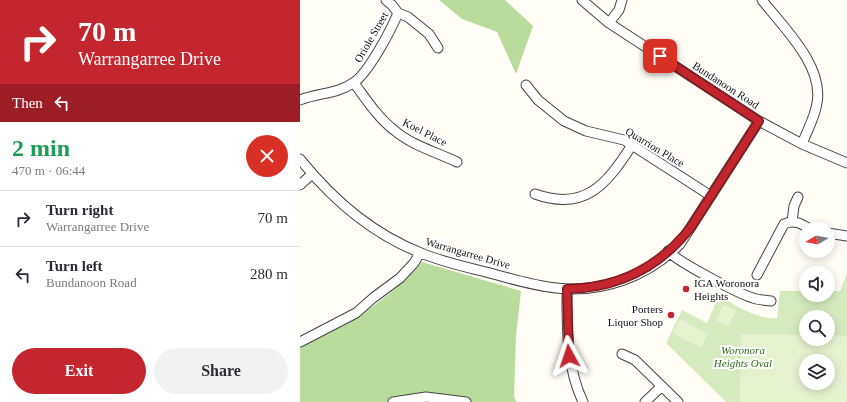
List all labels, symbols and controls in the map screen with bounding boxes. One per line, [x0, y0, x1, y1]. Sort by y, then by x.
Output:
street label: Oriole Street [352, 10, 390, 64]
icon: right [12, 16, 64, 68]
text: 70 m [78, 16, 136, 47]
pin [643, 39, 677, 73]
icon: arrive [649, 45, 671, 67]
text: Warrangarree Drive [78, 49, 221, 69]
street label: Bundanoon Road [691, 59, 762, 111]
icon: left [51, 92, 73, 114]
text: Then [12, 95, 43, 111]
street label: Koel Place [401, 116, 449, 148]
street label: Quarrion Place [624, 125, 687, 169]
text: 2 min [12, 135, 70, 161]
button: close [246, 135, 288, 177]
text: 470 m · 06:44 [12, 163, 85, 178]
text: Turn right [46, 202, 113, 218]
icon: right [12, 208, 34, 230]
text: 70 m [258, 210, 288, 226]
text: Warrangarree Drive [46, 219, 149, 234]
north arrow [799, 222, 835, 258]
map controls [799, 222, 835, 390]
street label: Warrangarree Drive [424, 235, 512, 271]
text: Turn left [46, 258, 103, 274]
icon: left [12, 264, 34, 286]
text: 280 m [250, 266, 288, 282]
button: sound [799, 266, 835, 302]
text: Bundanoon Road [46, 275, 137, 290]
place label: IGA Woronora Heights [694, 277, 759, 302]
marker: IGA Woronora Heights [681, 284, 691, 294]
place label: Porters Liquor Shop [608, 303, 663, 328]
marker: Porters Liquor Shop [666, 310, 676, 320]
button: search [799, 310, 835, 346]
position arrow [548, 335, 590, 377]
park label: Woronora Heights Oval [713, 344, 772, 369]
button: Exit [12, 348, 146, 394]
button: Share [154, 348, 288, 394]
button: layers [799, 354, 835, 390]

